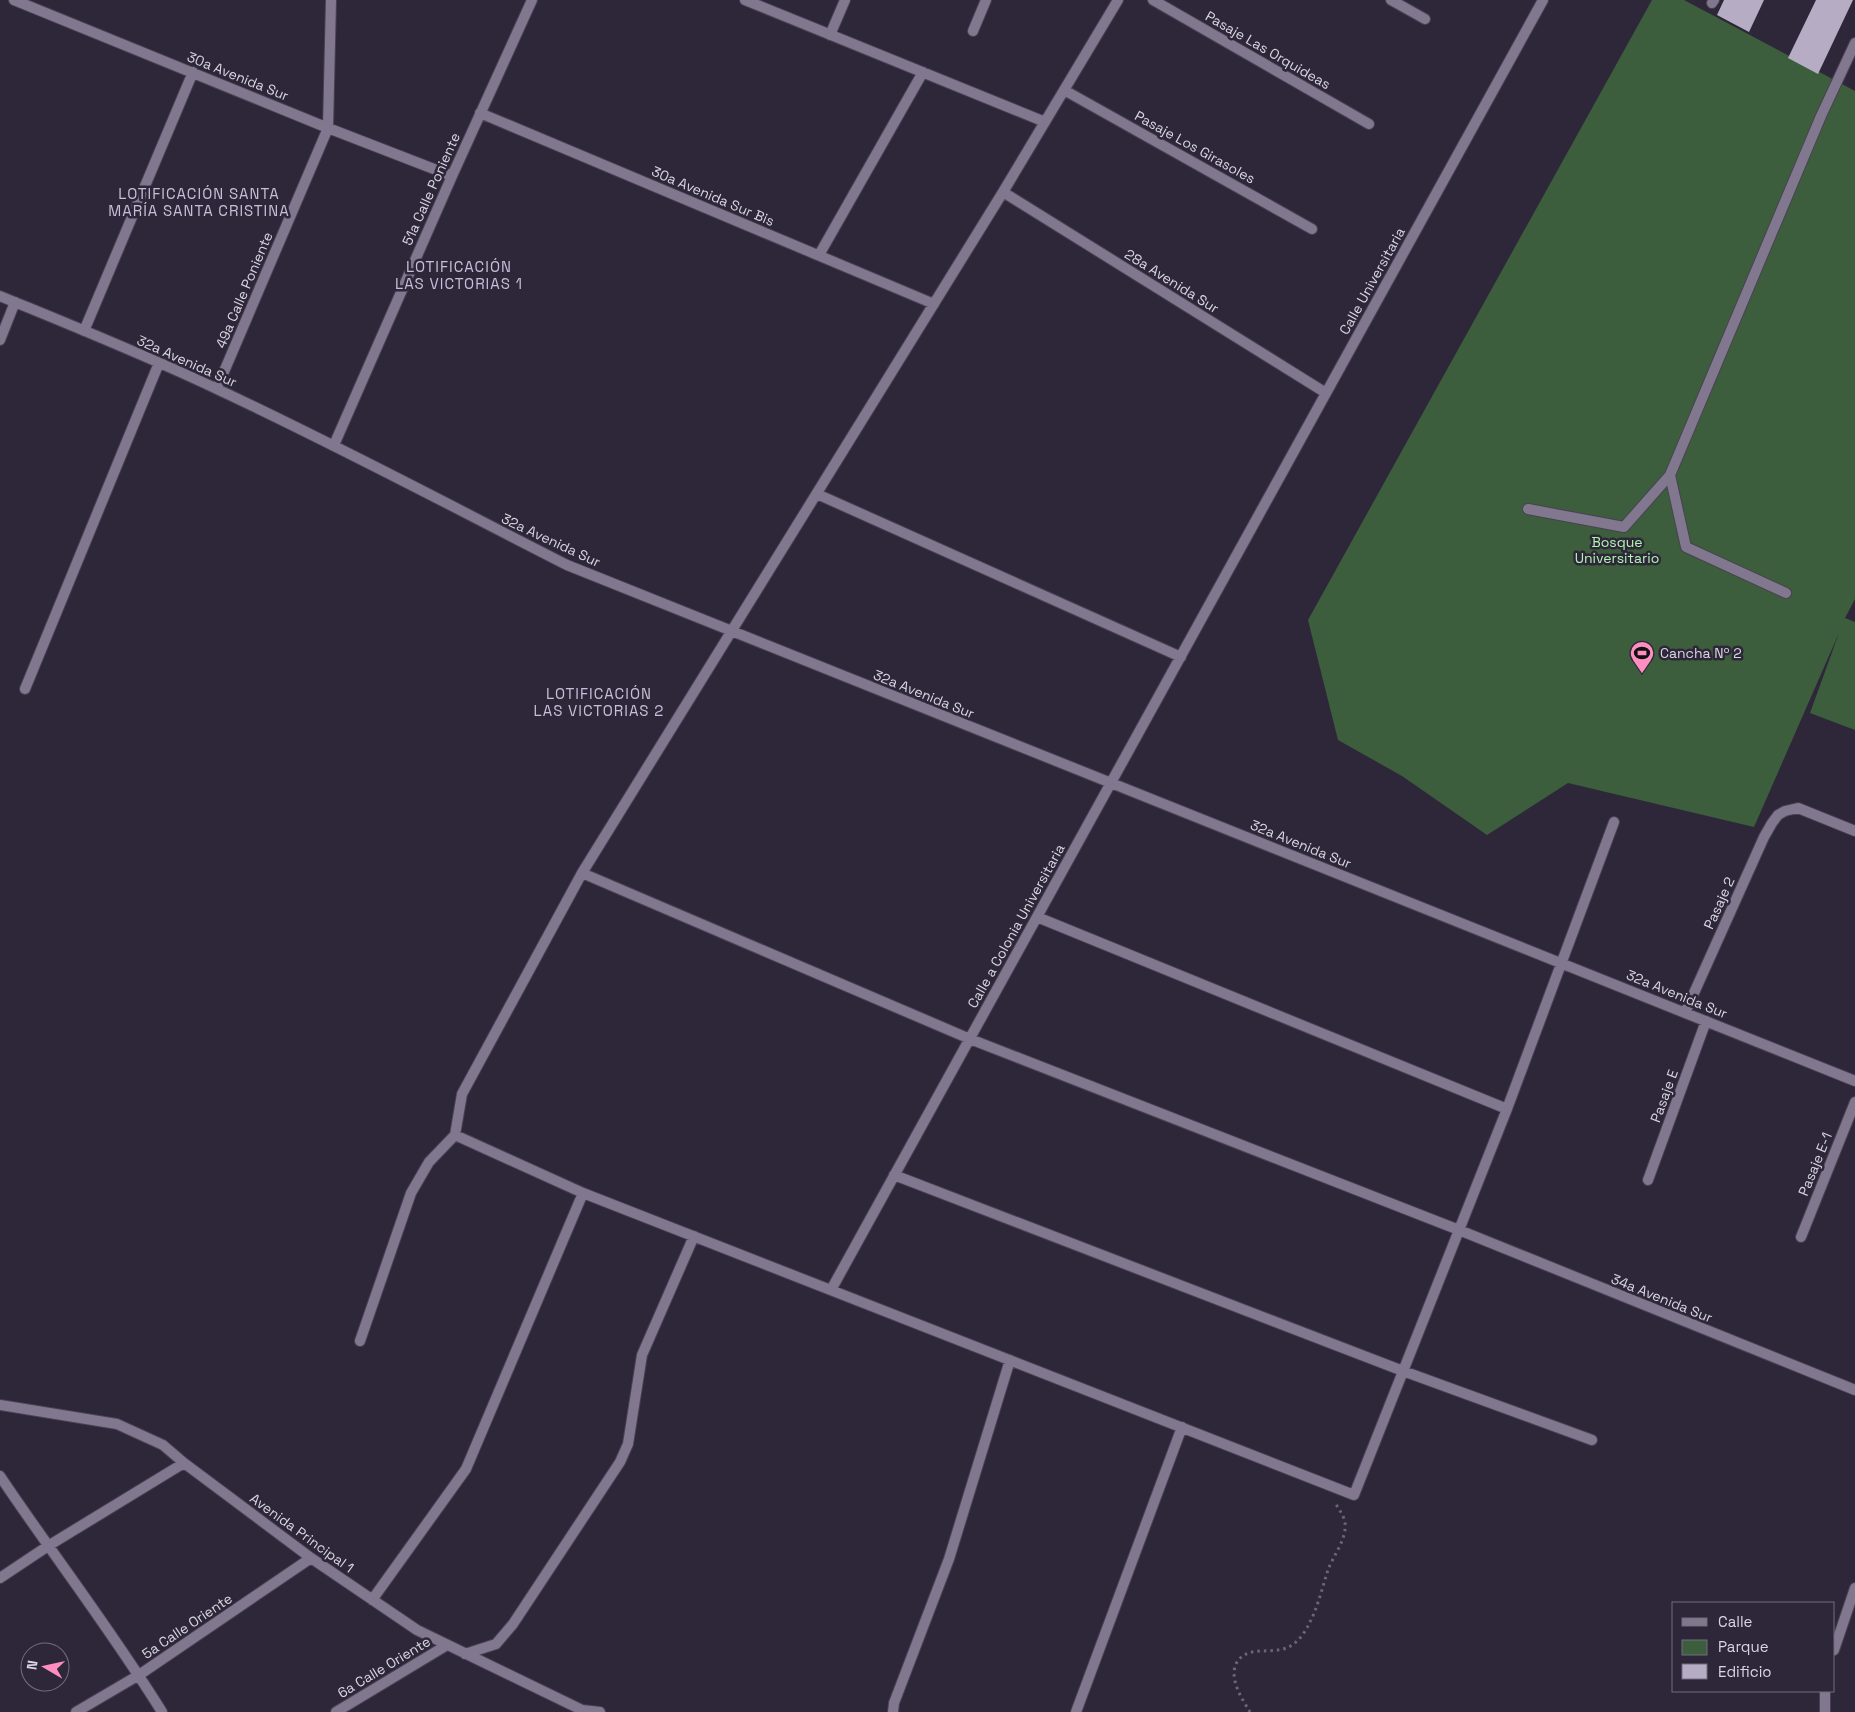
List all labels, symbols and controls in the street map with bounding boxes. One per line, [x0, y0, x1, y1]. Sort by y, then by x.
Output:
street label: Pasaje Las Orquideas [1202, 7, 1334, 93]
street label: 30a Avenida Sur [185, 47, 291, 105]
street label: Pasaje Los Girasoles [1132, 106, 1258, 188]
street label: 51a Calle Poniente [398, 130, 464, 248]
street label: 30a Avenida Sur Bis [649, 162, 777, 230]
district label: LOTIFICACIÓN SANTA MARÍA SANTA CRISTINA [108, 184, 290, 220]
street label: Calle Universitaria [1335, 224, 1409, 338]
street label: 49a Calle Poniente [211, 229, 277, 351]
street label: 28a Avenida Sur [1122, 245, 1222, 317]
district label: LOTIFICACIÓN LAS VICTORIAS 1 [395, 257, 523, 293]
street label: 32a Avenida Sur [134, 331, 240, 391]
street label: 32a Avenida Sur [498, 509, 604, 571]
park label: Bosque Universitario [1575, 533, 1659, 567]
sports icon: Cancha Nº 2 [1629, 640, 1655, 674]
place label: Cancha Nº 2 [1660, 644, 1742, 662]
street label: 32a Avenida Sur [871, 666, 977, 722]
district label: LOTIFICACIÓN LAS VICTORIAS 2 [534, 684, 664, 720]
street label: 32a Avenida Sur [1248, 816, 1354, 872]
street label: Calle a Colonia Universitaria [963, 841, 1069, 1011]
street label: Pasaje 2 [1700, 874, 1738, 932]
street label: 32a Avenida Sur [1624, 966, 1730, 1022]
street label: Pasaje E [1646, 1067, 1682, 1125]
street label: Pasaje E-1 [1794, 1130, 1836, 1198]
street label: 34a Avenida Sur [1609, 1269, 1715, 1327]
street label: Avenida Principal 1 [246, 1489, 358, 1577]
street label: 5a Calle Oriente [138, 1589, 236, 1663]
legend [1672, 1602, 1835, 1692]
text: Calle [1718, 1612, 1753, 1631]
street label: 6a Calle Oriente [334, 1632, 434, 1702]
text: Parque [1718, 1637, 1769, 1656]
north arrow [20, 1642, 70, 1692]
text: N [23, 1659, 42, 1671]
text: Edificio [1718, 1662, 1772, 1681]

